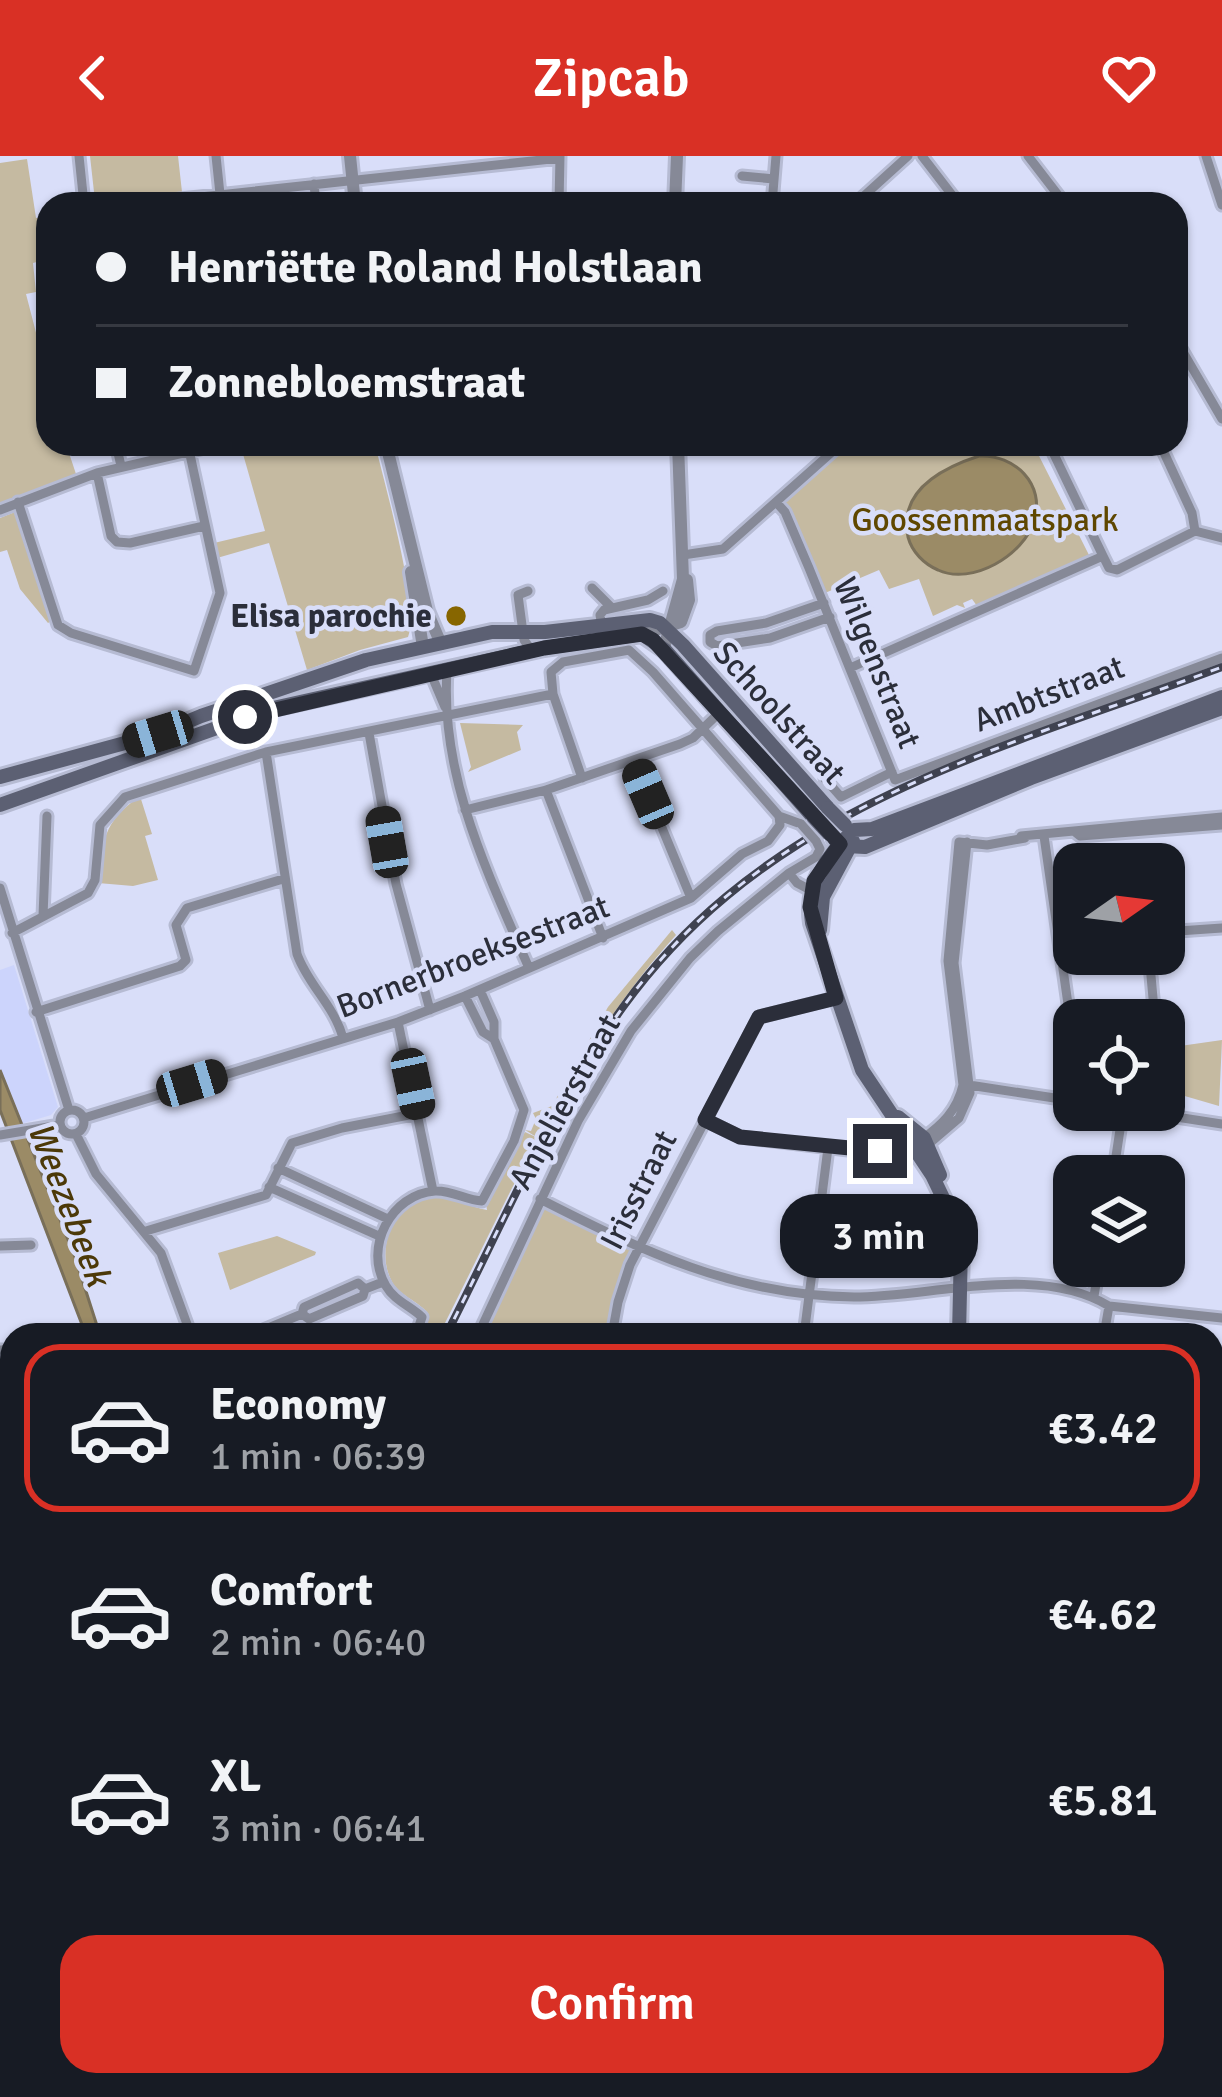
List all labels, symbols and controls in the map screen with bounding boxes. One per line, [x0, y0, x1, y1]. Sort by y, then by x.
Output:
icon: back [60, 45, 126, 111]
text: Zipcab [533, 45, 689, 112]
icon: heart [1096, 45, 1162, 111]
text: Henriëtte Roland Holstlaan [168, 240, 703, 295]
text: Zonnebloemstraat [168, 355, 525, 410]
park label: Goossenmaatspark [851, 500, 1119, 541]
street label: Wilgenstraat [824, 571, 930, 755]
place label: Elisa parochie [230, 596, 432, 637]
marker: Elisa parochie [443, 603, 469, 629]
street label: Schoolstraat [704, 633, 854, 793]
street label: Ambtstraat [968, 647, 1130, 741]
route start [218, 690, 272, 744]
car [118, 706, 198, 762]
car [617, 754, 679, 834]
car [363, 803, 411, 881]
north arrow [1053, 843, 1185, 975]
map controls [1053, 843, 1185, 1287]
street label: Bornerbroeksestraat [331, 886, 615, 1028]
button: locate [1053, 999, 1185, 1131]
street label: Anjelierstraat [500, 1007, 630, 1197]
car [388, 1045, 438, 1123]
car [152, 1055, 232, 1111]
water label: Weezebeek [17, 1116, 122, 1295]
street label: Irisstraat [592, 1124, 686, 1256]
route end [853, 1124, 907, 1178]
button: layers [1053, 1155, 1185, 1287]
callout: 3 min [781, 1193, 979, 1277]
text: 3 min [832, 1212, 926, 1260]
icon: car [66, 1374, 174, 1482]
text: Economy [210, 1377, 386, 1432]
text: €3.42 [1048, 1401, 1158, 1456]
text: 1 min · 06:39 [210, 1432, 426, 1480]
icon: car [66, 1560, 174, 1668]
text: Comfort [210, 1563, 373, 1618]
text: €4.62 [1048, 1587, 1158, 1642]
text: 2 min · 06:40 [210, 1618, 426, 1666]
icon: car [66, 1746, 174, 1854]
text: XL [210, 1749, 261, 1804]
text: €5.81 [1048, 1773, 1158, 1828]
text: 3 min · 06:41 [210, 1804, 426, 1852]
button: Confirm [60, 1935, 1164, 2073]

